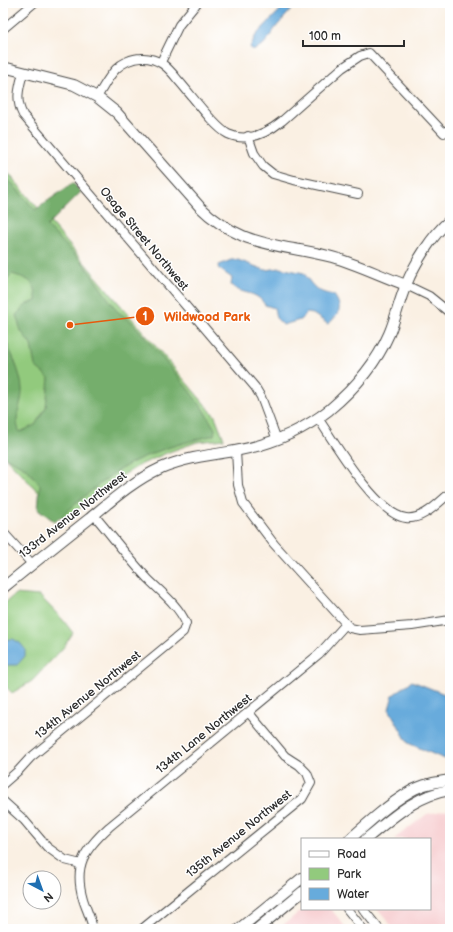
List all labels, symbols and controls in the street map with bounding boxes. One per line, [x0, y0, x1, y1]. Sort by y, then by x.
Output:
scale bar [303, 22, 404, 48]
text: 100 m [309, 29, 341, 44]
street label: Osage Street Northwest [96, 184, 192, 294]
callout: Wildwood Park [135, 304, 258, 329]
text: 1 [142, 309, 148, 324]
text: Wildwood Park [164, 309, 250, 325]
street label: 133rd Avenue Northwest [16, 468, 130, 562]
street label: 134th Avenue Northwest [32, 648, 144, 742]
street label: 134th Lane Northwest [153, 691, 255, 777]
street label: 135th Avenue Northwest [183, 787, 295, 881]
legend [301, 838, 431, 910]
text: Road [337, 847, 366, 862]
text: Park [337, 867, 361, 882]
north arrow [22, 870, 62, 910]
text: Water [337, 887, 369, 902]
text: N [41, 890, 56, 905]

